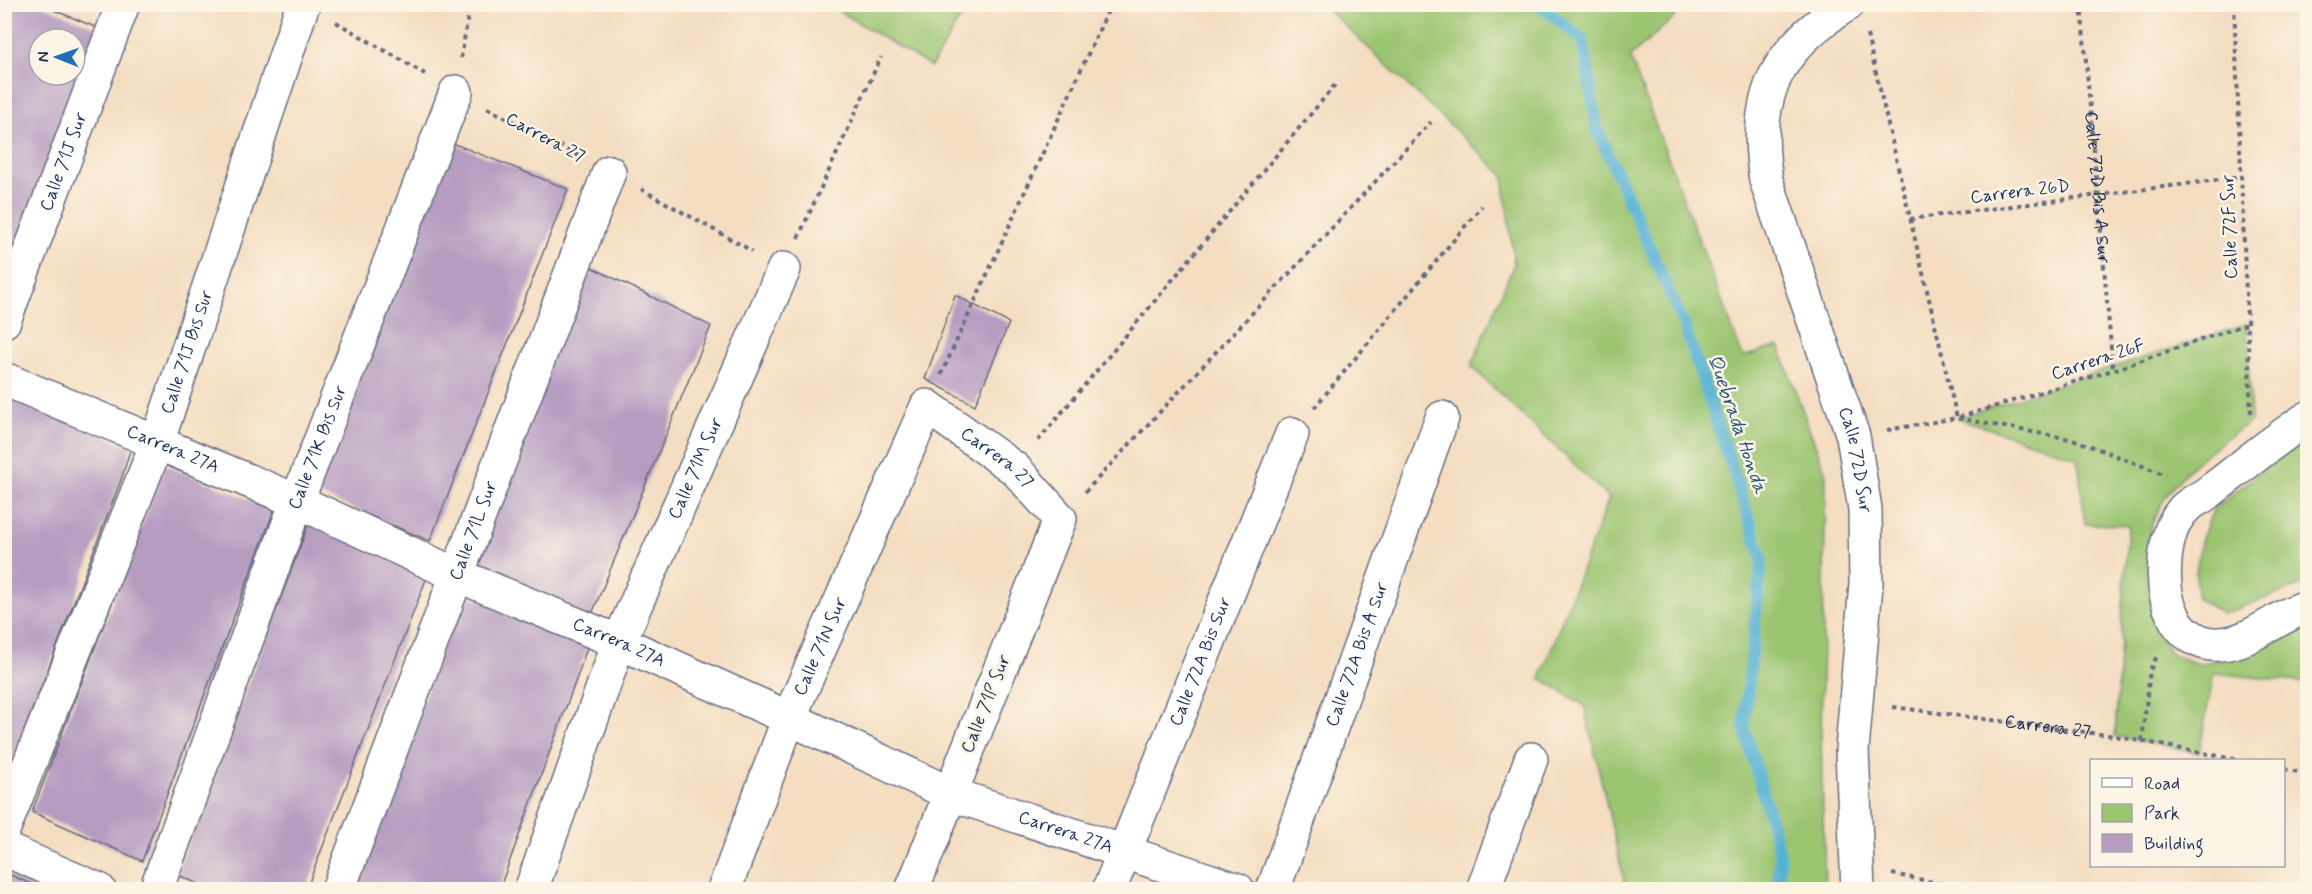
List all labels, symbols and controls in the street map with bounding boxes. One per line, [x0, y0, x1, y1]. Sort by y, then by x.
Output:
north arrow [27, 27, 87, 87]
text: N [33, 51, 54, 62]
street label: Carrera 27 [501, 107, 589, 169]
street label: Calle 71J Sur [34, 108, 93, 215]
street label: Calle 72D Bis A Sur [2078, 110, 2116, 265]
street label: Carrera 26D [1969, 174, 2071, 210]
street label: Calle 72F Sur [2216, 174, 2244, 280]
street label: Calle 71J Bis Sur [155, 287, 219, 417]
street label: Carrera 26F [2048, 334, 2148, 386]
water label: Quebrada Honda [1701, 351, 1774, 498]
street label: Calle 71K Bis Sur [283, 382, 353, 513]
street label: Calle 72D Sur [1832, 404, 1878, 515]
street label: Calle 71M Sur [663, 413, 729, 523]
street label: Carrera 27A [123, 419, 223, 479]
street label: Carrera 27 [955, 422, 1039, 493]
street label: Calle 71L Sur [444, 477, 503, 584]
street label: Calle 72A Bis A Sur [1320, 579, 1394, 730]
street label: Calle 71N Sur [788, 593, 853, 700]
street label: Calle 72A Bis Sur [1164, 593, 1237, 730]
street label: Carrera 27A [569, 612, 669, 673]
street label: Calle 71P Sur [955, 651, 1017, 757]
street label: Carrera 27 [2003, 710, 2092, 745]
legend [2090, 759, 2285, 867]
text: Road [2144, 772, 2180, 796]
text: Park [2144, 802, 2180, 826]
street label: Carrera 27A [1015, 805, 1116, 859]
text: Building [2144, 832, 2204, 858]

